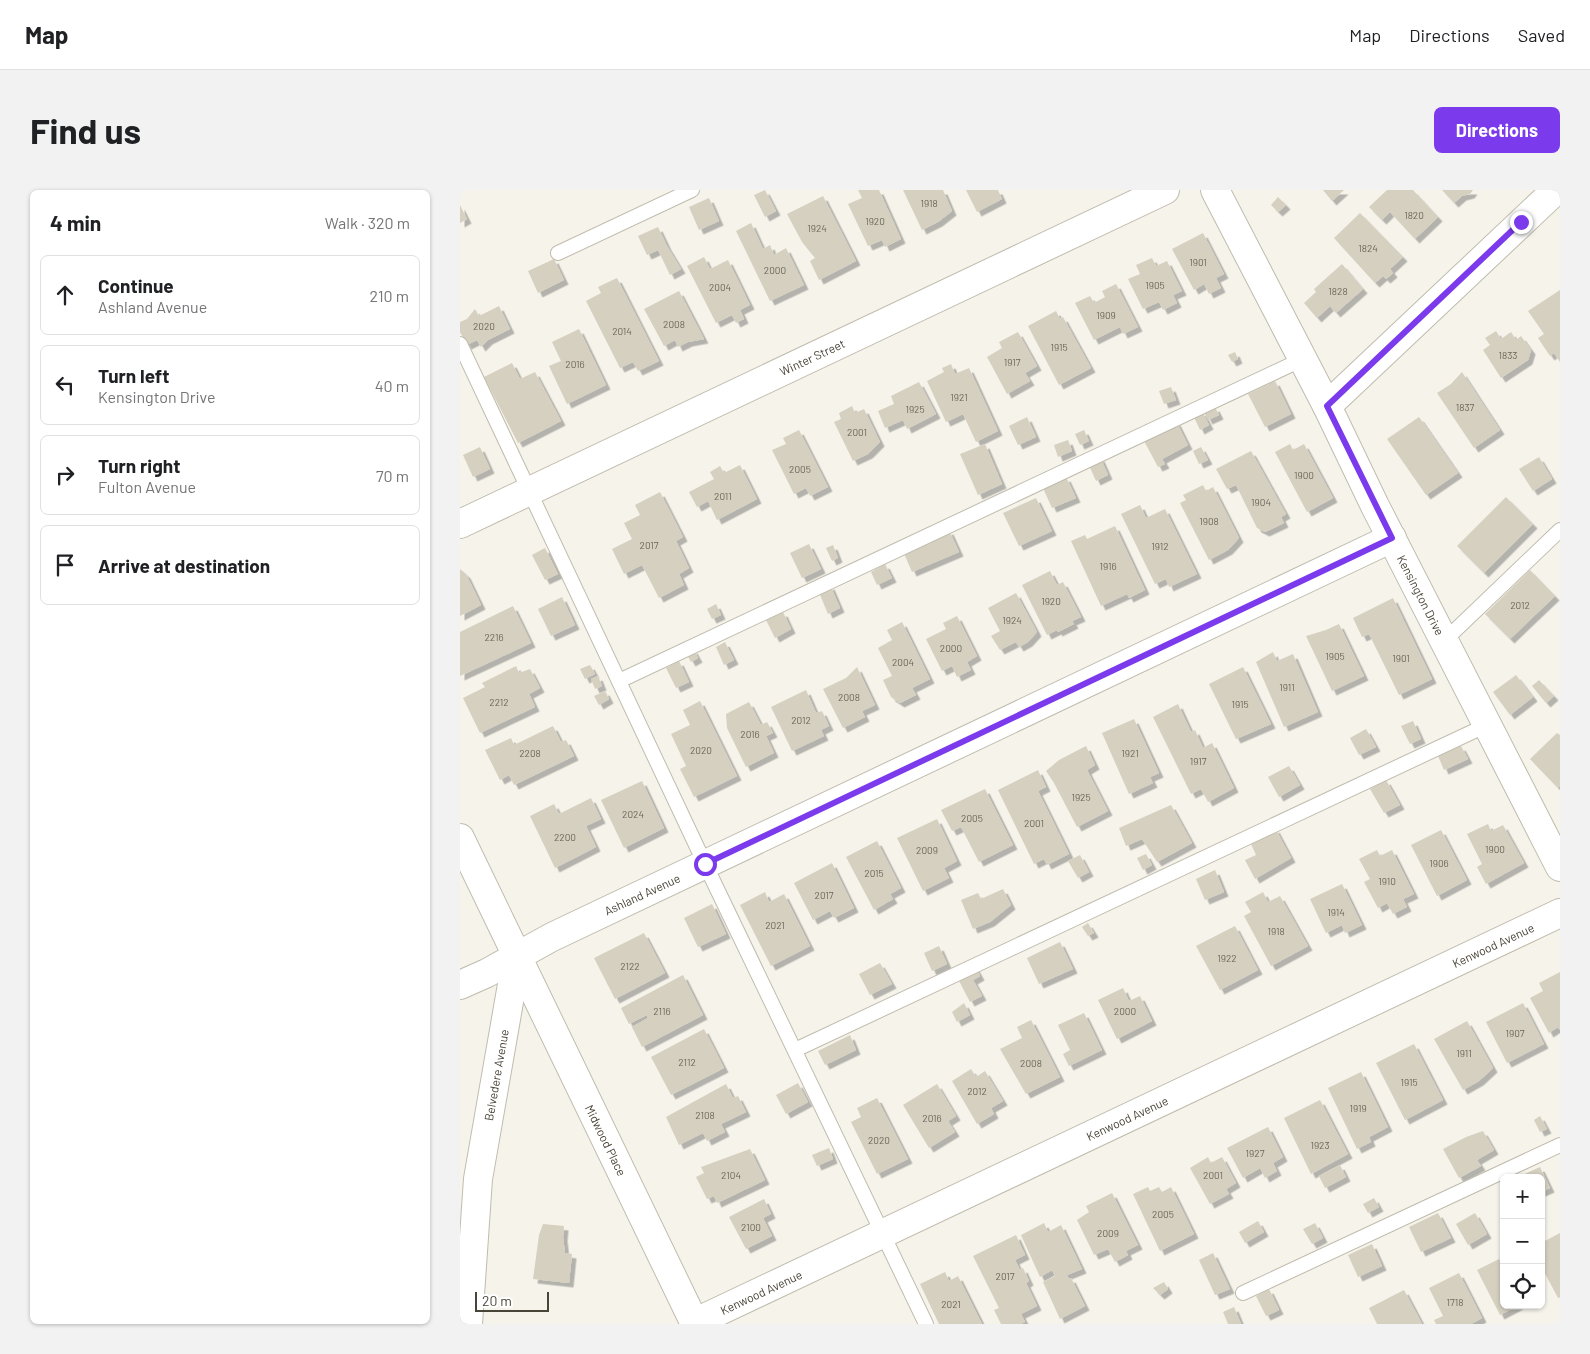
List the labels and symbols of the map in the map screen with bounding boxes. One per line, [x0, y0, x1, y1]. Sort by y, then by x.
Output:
house number: 1918 [920, 197, 938, 209]
house number: 1820 [1404, 209, 1424, 221]
route end [1510, 211, 1533, 234]
house number: 1920 [865, 215, 885, 227]
house number: 1924 [807, 222, 827, 234]
house number: 1824 [1358, 242, 1378, 254]
house number: 1901 [1189, 256, 1207, 268]
house number: 2000 [764, 264, 786, 276]
house number: 1905 [1145, 279, 1165, 291]
house number: 2004 [709, 281, 731, 293]
house number: 1828 [1328, 285, 1348, 297]
house number: 1909 [1096, 309, 1116, 321]
house number: 2008 [663, 318, 685, 330]
house number: 2020 [473, 320, 495, 332]
house number: 2014 [612, 325, 632, 337]
street label: Winter Street [777, 336, 847, 378]
house number: 1915 [1050, 341, 1068, 353]
house number: 1833 [1498, 349, 1518, 361]
house number: 1917 [1004, 356, 1021, 368]
house number: 2016 [565, 358, 585, 370]
house number: 1921 [950, 391, 968, 403]
house number: 1837 [1456, 401, 1475, 413]
house number: 1925 [905, 403, 925, 415]
house number: 2001 [847, 426, 867, 438]
house number: 2005 [789, 463, 811, 475]
house number: 1900 [1294, 469, 1314, 481]
house number: 2011 [714, 490, 732, 502]
house number: 1904 [1251, 496, 1271, 508]
house number: 1908 [1199, 515, 1219, 527]
house number: 2017 [640, 539, 659, 551]
house number: 1912 [1151, 540, 1169, 552]
street label: Kensington Drive [1395, 553, 1447, 637]
house number: 1916 [1099, 560, 1117, 572]
house number: 1920 [1041, 595, 1061, 607]
house number: 2012 [1510, 599, 1530, 611]
house number: 1924 [1002, 614, 1022, 626]
house number: 2216 [484, 631, 504, 643]
house number: 2000 [940, 642, 962, 654]
house number: 1905 [1325, 650, 1345, 662]
house number: 1901 [1392, 652, 1410, 664]
house number: 2004 [892, 656, 914, 668]
house number: 1911 [1279, 681, 1295, 693]
house number: 2008 [838, 691, 860, 703]
house number: 2212 [489, 696, 509, 708]
house number: 1915 [1231, 698, 1249, 710]
house number: 2012 [791, 714, 811, 726]
house number: 2016 [740, 728, 760, 740]
house number: 2020 [690, 744, 712, 756]
house number: 2208 [519, 747, 541, 759]
house number: 1921 [1121, 747, 1139, 759]
house number: 1917 [1190, 755, 1207, 767]
house number: 1925 [1071, 791, 1091, 803]
house number: 2024 [622, 808, 644, 820]
house number: 2005 [961, 812, 983, 824]
house number: 2001 [1024, 817, 1044, 829]
house number: 2200 [554, 831, 576, 843]
house number: 1900 [1485, 843, 1505, 855]
house number: 2009 [916, 844, 938, 856]
route start [694, 853, 717, 876]
house number: 1906 [1429, 857, 1449, 869]
house number: 2015 [864, 867, 884, 879]
street label: Ashland Avenue [602, 870, 682, 918]
house number: 1910 [1378, 875, 1396, 887]
house number: 2017 [815, 889, 834, 901]
house number: 1914 [1327, 906, 1345, 918]
house number: 2021 [765, 919, 785, 931]
street label: Kenwood Avenue [1450, 920, 1536, 970]
house number: 1918 [1267, 925, 1285, 937]
house number: 1922 [1217, 952, 1237, 964]
house number: 2122 [620, 960, 640, 972]
house number: 2116 [653, 1005, 671, 1017]
house number: 2000 [1114, 1005, 1136, 1017]
house number: 1907 [1505, 1027, 1525, 1039]
street label: Belvedere Avenue [481, 1028, 511, 1122]
house number: 1911 [1456, 1047, 1472, 1059]
house number: 2112 [678, 1056, 696, 1068]
house number: 2008 [1020, 1057, 1042, 1069]
house number: 1915 [1400, 1076, 1418, 1088]
house number: 2012 [967, 1085, 987, 1097]
street label: Kenwood Avenue [1084, 1093, 1170, 1143]
street label: Midwood Place [583, 1102, 629, 1178]
house number: 1919 [1349, 1102, 1367, 1114]
house number: 2108 [695, 1109, 715, 1121]
house number: 2016 [922, 1112, 942, 1124]
house number: 2020 [868, 1134, 890, 1146]
house number: 1923 [1310, 1139, 1330, 1151]
house number: 1927 [1246, 1147, 1265, 1159]
house number: 2104 [721, 1169, 741, 1181]
house number: 2001 [1203, 1169, 1223, 1181]
house number: 2005 [1152, 1208, 1174, 1220]
house number: 2100 [741, 1221, 761, 1233]
house number: 2009 [1097, 1227, 1119, 1239]
street label: Kenwood Avenue [718, 1267, 804, 1317]
house number: 2017 [996, 1270, 1015, 1282]
scale bar [475, 1289, 549, 1312]
house number: 1718 [1447, 1296, 1463, 1308]
house number: 2021 [941, 1298, 961, 1310]

